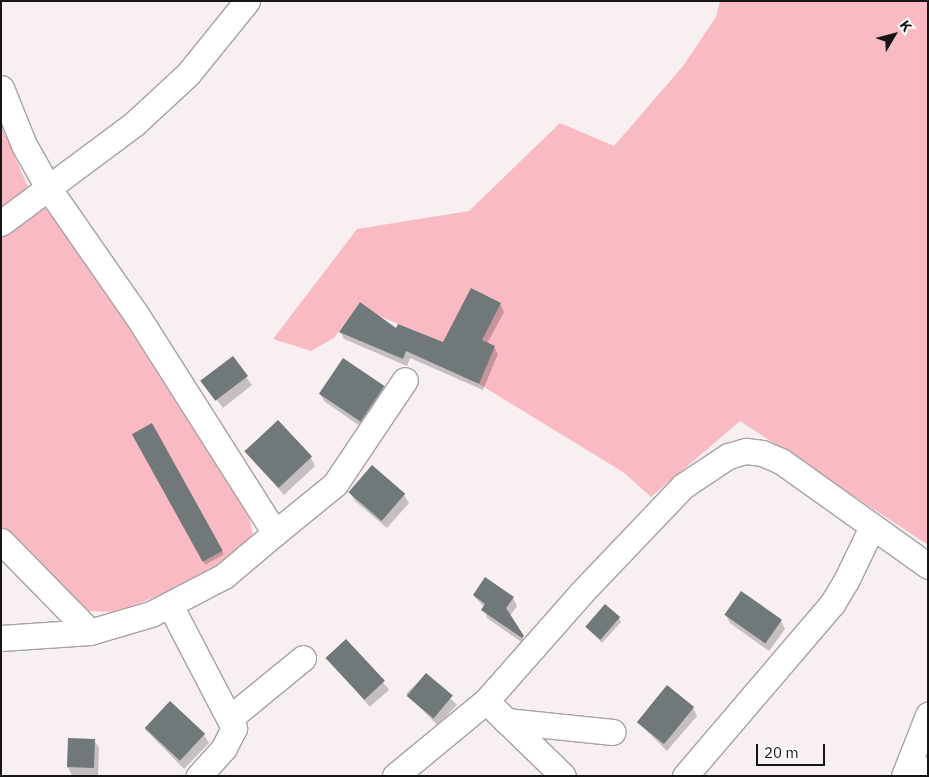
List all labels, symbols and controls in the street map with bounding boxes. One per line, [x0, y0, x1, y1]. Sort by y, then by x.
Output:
north arrow [869, 10, 919, 60]
text: K [896, 17, 916, 35]
scale bar [759, 734, 828, 766]
text: 20 m [764, 743, 799, 762]

